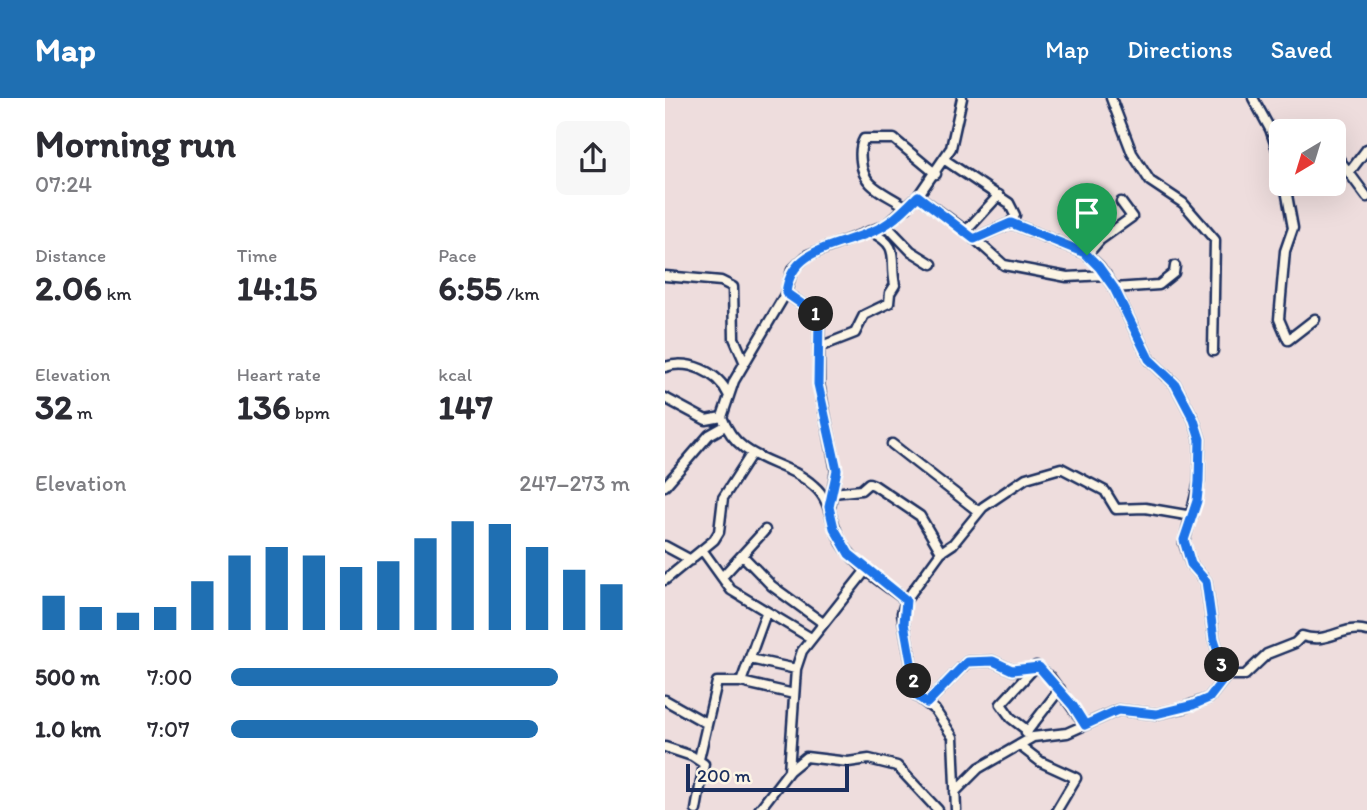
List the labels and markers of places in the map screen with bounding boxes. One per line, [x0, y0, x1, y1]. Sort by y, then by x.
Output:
pin [1057, 183, 1117, 255]
pin: 1 [799, 296, 833, 332]
pin: 3 [1205, 648, 1239, 682]
pin: 2 [897, 664, 931, 698]

